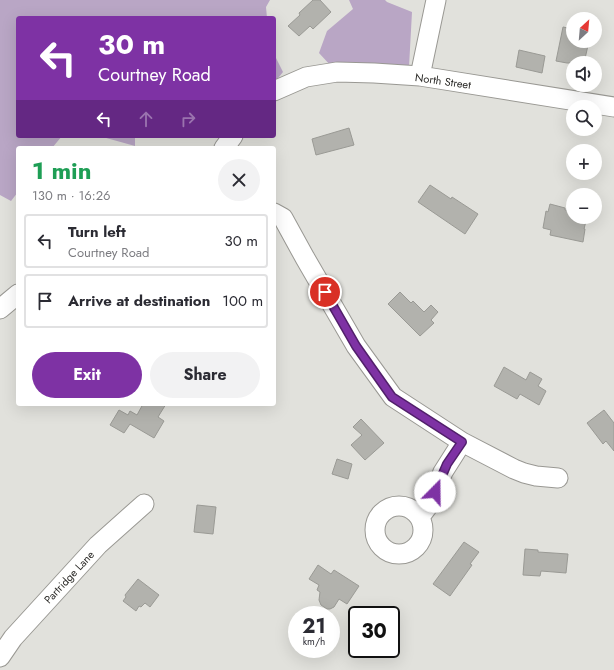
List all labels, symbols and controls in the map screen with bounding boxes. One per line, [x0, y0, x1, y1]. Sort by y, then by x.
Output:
north arrow [566, 12, 602, 48]
map controls [566, 12, 602, 224]
text: 30 m [98, 24, 165, 65]
icon: left [32, 32, 84, 84]
button: sound [566, 56, 602, 92]
text: Courtney Road [98, 62, 211, 88]
street label: North Street [414, 69, 472, 93]
button: search [566, 100, 602, 136]
icon: left [93, 108, 115, 130]
icon: ahead [135, 108, 157, 130]
icon: right [177, 108, 199, 130]
button: + [566, 144, 602, 180]
text: 1 min [32, 153, 92, 188]
button: close [218, 159, 260, 201]
text: 130 m · 16:26 [32, 186, 111, 205]
button: − [566, 188, 602, 224]
text: Turn left [68, 221, 126, 243]
icon: left [34, 230, 56, 252]
text: 30 m [225, 230, 258, 252]
text: Courtney Road [68, 243, 149, 262]
pin [308, 275, 342, 309]
icon: arrive [314, 281, 336, 303]
icon: arrive [34, 290, 56, 312]
text: Arrive at destination [68, 290, 210, 312]
text: 100 m [222, 290, 263, 312]
button: Exit [32, 352, 142, 398]
button: Share [150, 352, 260, 398]
position arrow [414, 471, 456, 513]
street label: Partridge Lane [40, 547, 98, 607]
speed limit sign: 30 [348, 606, 400, 658]
text: 21 [302, 612, 326, 641]
text: km/h [303, 634, 325, 649]

